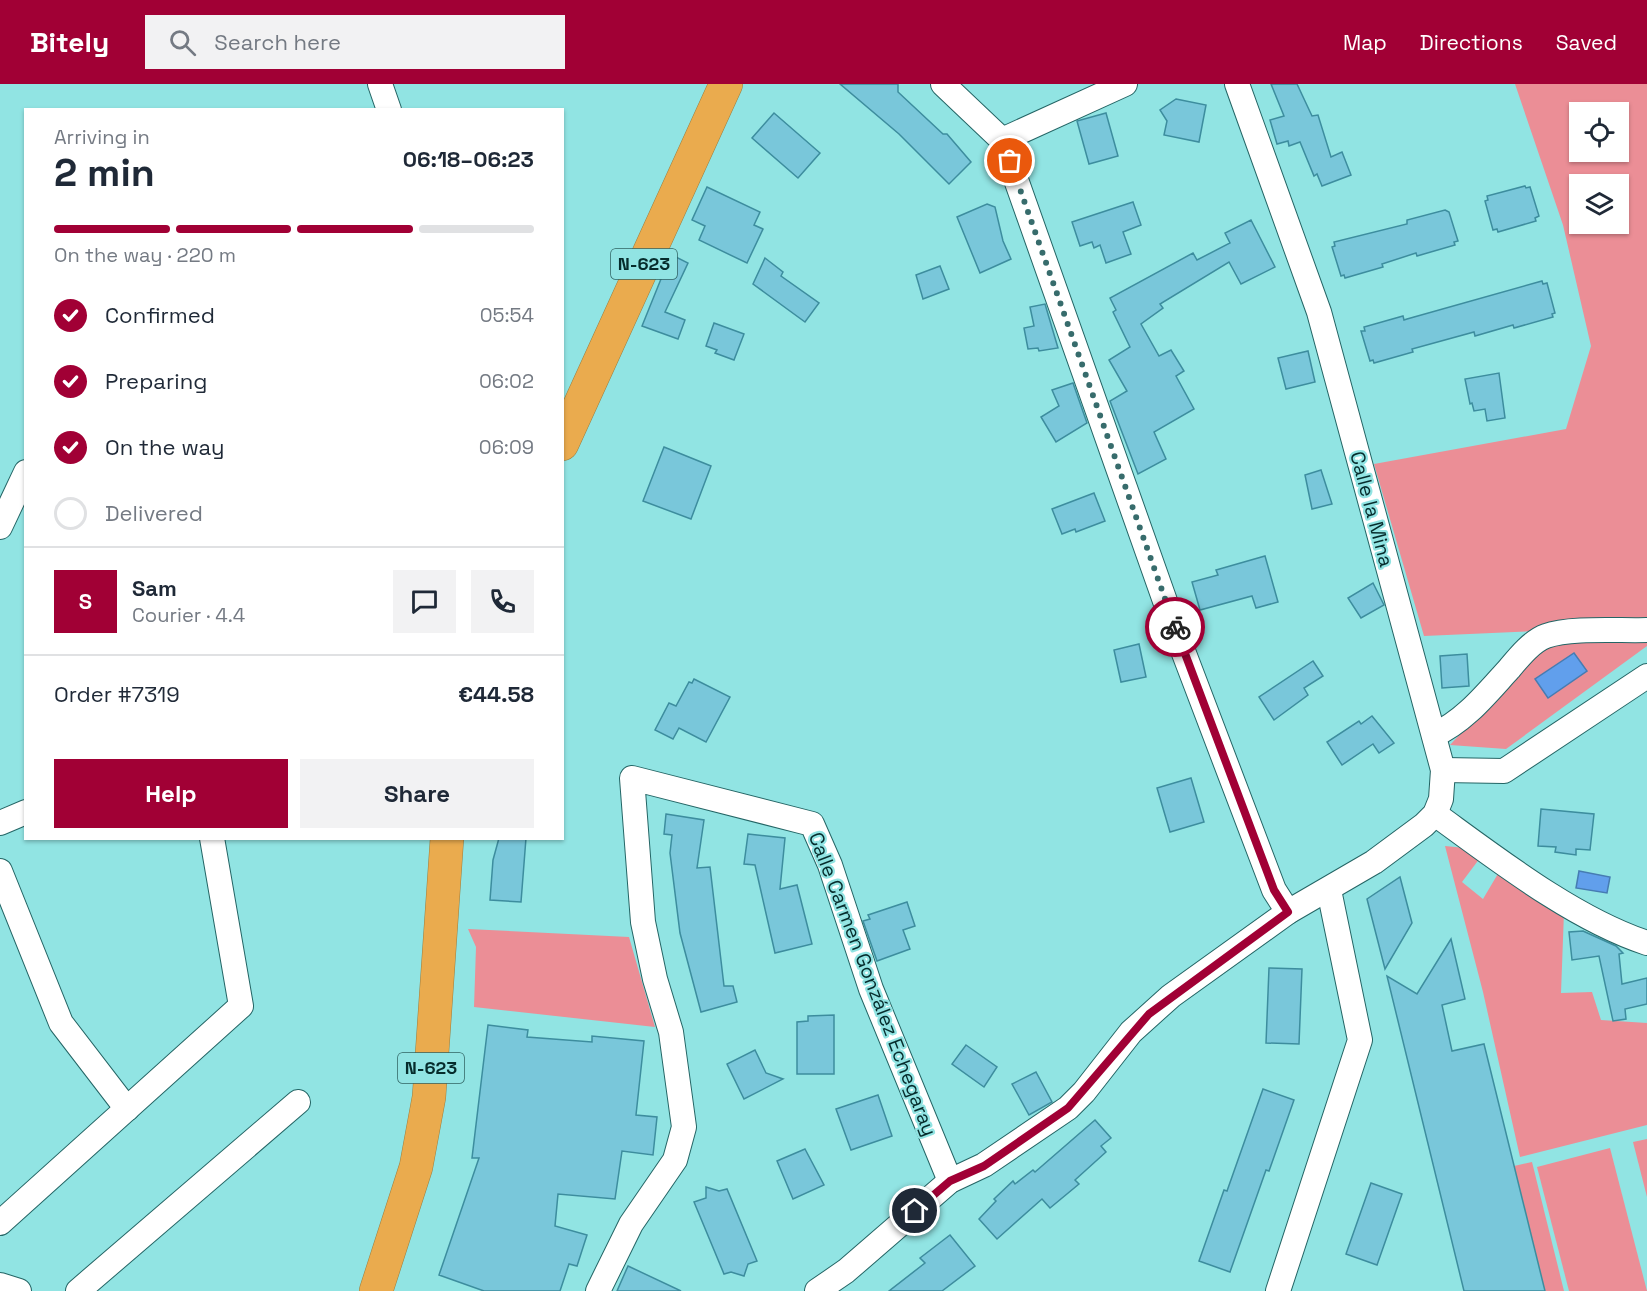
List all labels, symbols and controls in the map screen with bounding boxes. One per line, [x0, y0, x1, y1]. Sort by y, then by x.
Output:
search box [145, 15, 565, 69]
text: Bitely [30, 24, 109, 60]
icon: search [166, 26, 199, 59]
text: Search here [214, 28, 341, 56]
text: Map [1343, 29, 1387, 56]
text: Directions [1420, 29, 1523, 56]
text: Saved [1556, 29, 1617, 56]
map controls [1569, 102, 1629, 234]
button: locate [1569, 102, 1629, 162]
text: Arriving in [54, 124, 150, 150]
pin [984, 135, 1035, 186]
icon: bag [993, 144, 1026, 177]
text: 06:18–06:23 [403, 145, 534, 173]
text: 2 min [54, 148, 155, 197]
button: layers [1569, 174, 1629, 234]
text: On the way · 220 m [54, 242, 236, 268]
road number: N-623 [611, 249, 677, 279]
icon: check [54, 299, 87, 332]
text: Confirmed [105, 301, 215, 329]
text: 05:54 [480, 302, 534, 328]
icon: check [54, 365, 87, 398]
text: Preparing [105, 367, 207, 395]
text: 06:02 [479, 368, 534, 394]
icon: check [54, 431, 87, 464]
text: On the way [105, 433, 224, 461]
text: 06:09 [479, 434, 534, 460]
street label: Calle la Mina [1344, 448, 1400, 570]
text: Delivered [105, 499, 203, 527]
button: chat [393, 570, 456, 633]
button: phone [471, 570, 534, 633]
text: Sam [132, 574, 177, 602]
text: S [79, 587, 92, 615]
courier [1145, 597, 1205, 657]
text: Courier · 4.4 [132, 602, 245, 628]
icon: bike [1159, 611, 1192, 644]
text: Order #7319 [54, 680, 180, 708]
text: €44.58 [458, 680, 534, 708]
button: Help [54, 759, 288, 828]
button: Share [300, 759, 534, 828]
street label: Calle Carmen González Echegaray [803, 828, 943, 1140]
road number: N-623 [398, 1053, 464, 1083]
pin [889, 1185, 940, 1236]
icon: home [898, 1194, 931, 1227]

